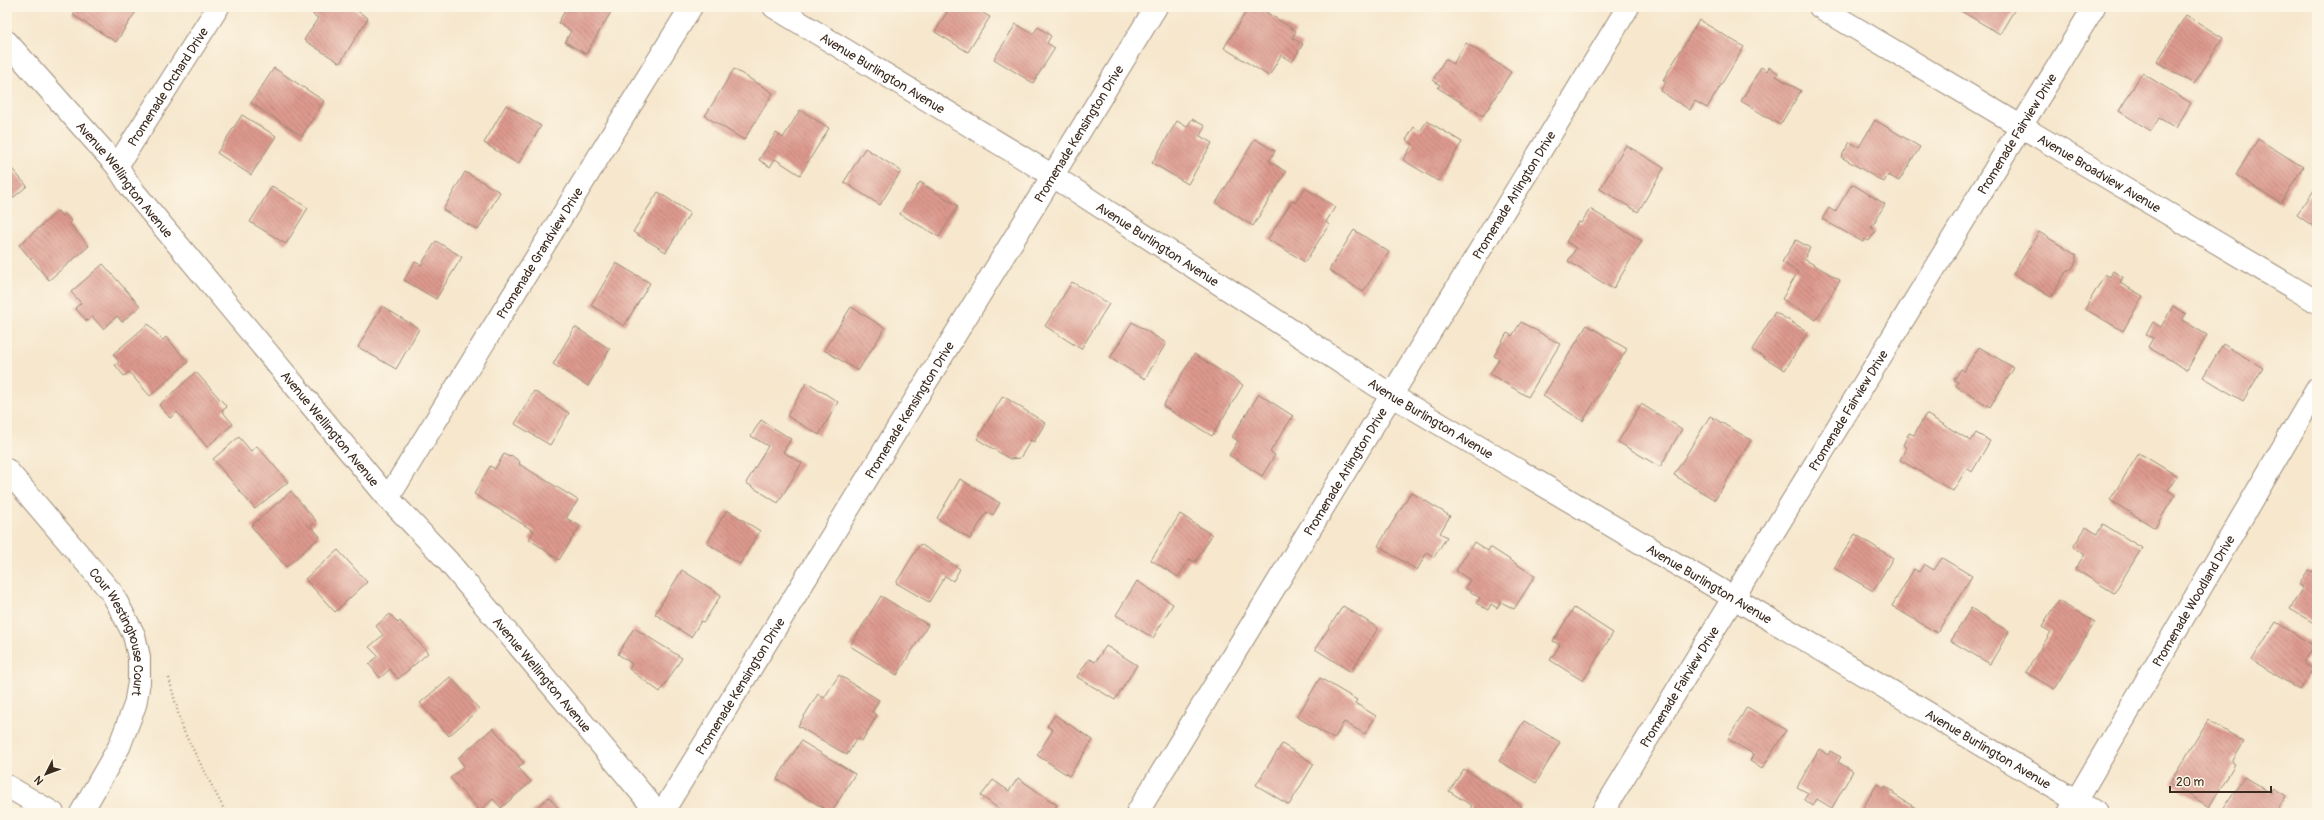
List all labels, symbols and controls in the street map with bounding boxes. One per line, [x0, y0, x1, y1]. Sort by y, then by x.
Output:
street label: Promenade Orchard Drive [125, 24, 212, 150]
street label: Avenue Burlington Avenue [817, 30, 948, 118]
street label: Promenade Kensington Drive [1031, 62, 1128, 205]
street label: Promenade Fairview Drive [1975, 70, 2061, 198]
street label: Avenue Wellington Avenue [72, 119, 176, 242]
street label: Promenade Arlington Drive [1469, 128, 1560, 262]
street label: Avenue Broadview Avenue [2035, 131, 2164, 217]
street label: Promenade Grandview Drive [494, 184, 587, 322]
street label: Avenue Burlington Avenue [1093, 199, 1222, 291]
street label: Promenade Kensington Drive [862, 338, 958, 482]
street label: Promenade Fairview Drive [1806, 347, 1892, 474]
street label: Avenue Wellington Avenue [277, 368, 382, 490]
street label: Avenue Burlington Avenue [1365, 375, 1496, 463]
street label: Promenade Arlington Drive [1301, 404, 1391, 539]
street label: Promenade Woodland Drive [2149, 532, 2239, 670]
street label: Avenue Burlington Avenue [1643, 541, 1775, 628]
street label: Cour Westinghouse Court [85, 565, 146, 698]
street label: Avenue Wellington Avenue [489, 614, 595, 736]
street label: Promenade Kensington Drive [693, 614, 789, 758]
street label: Promenade Fairview Drive [1637, 623, 1723, 751]
street label: Avenue Burlington Avenue [1922, 706, 2054, 793]
north arrow [26, 754, 66, 794]
scale bar [2170, 768, 2271, 794]
text: N [31, 773, 46, 787]
text: 20 m [2176, 775, 2205, 790]

